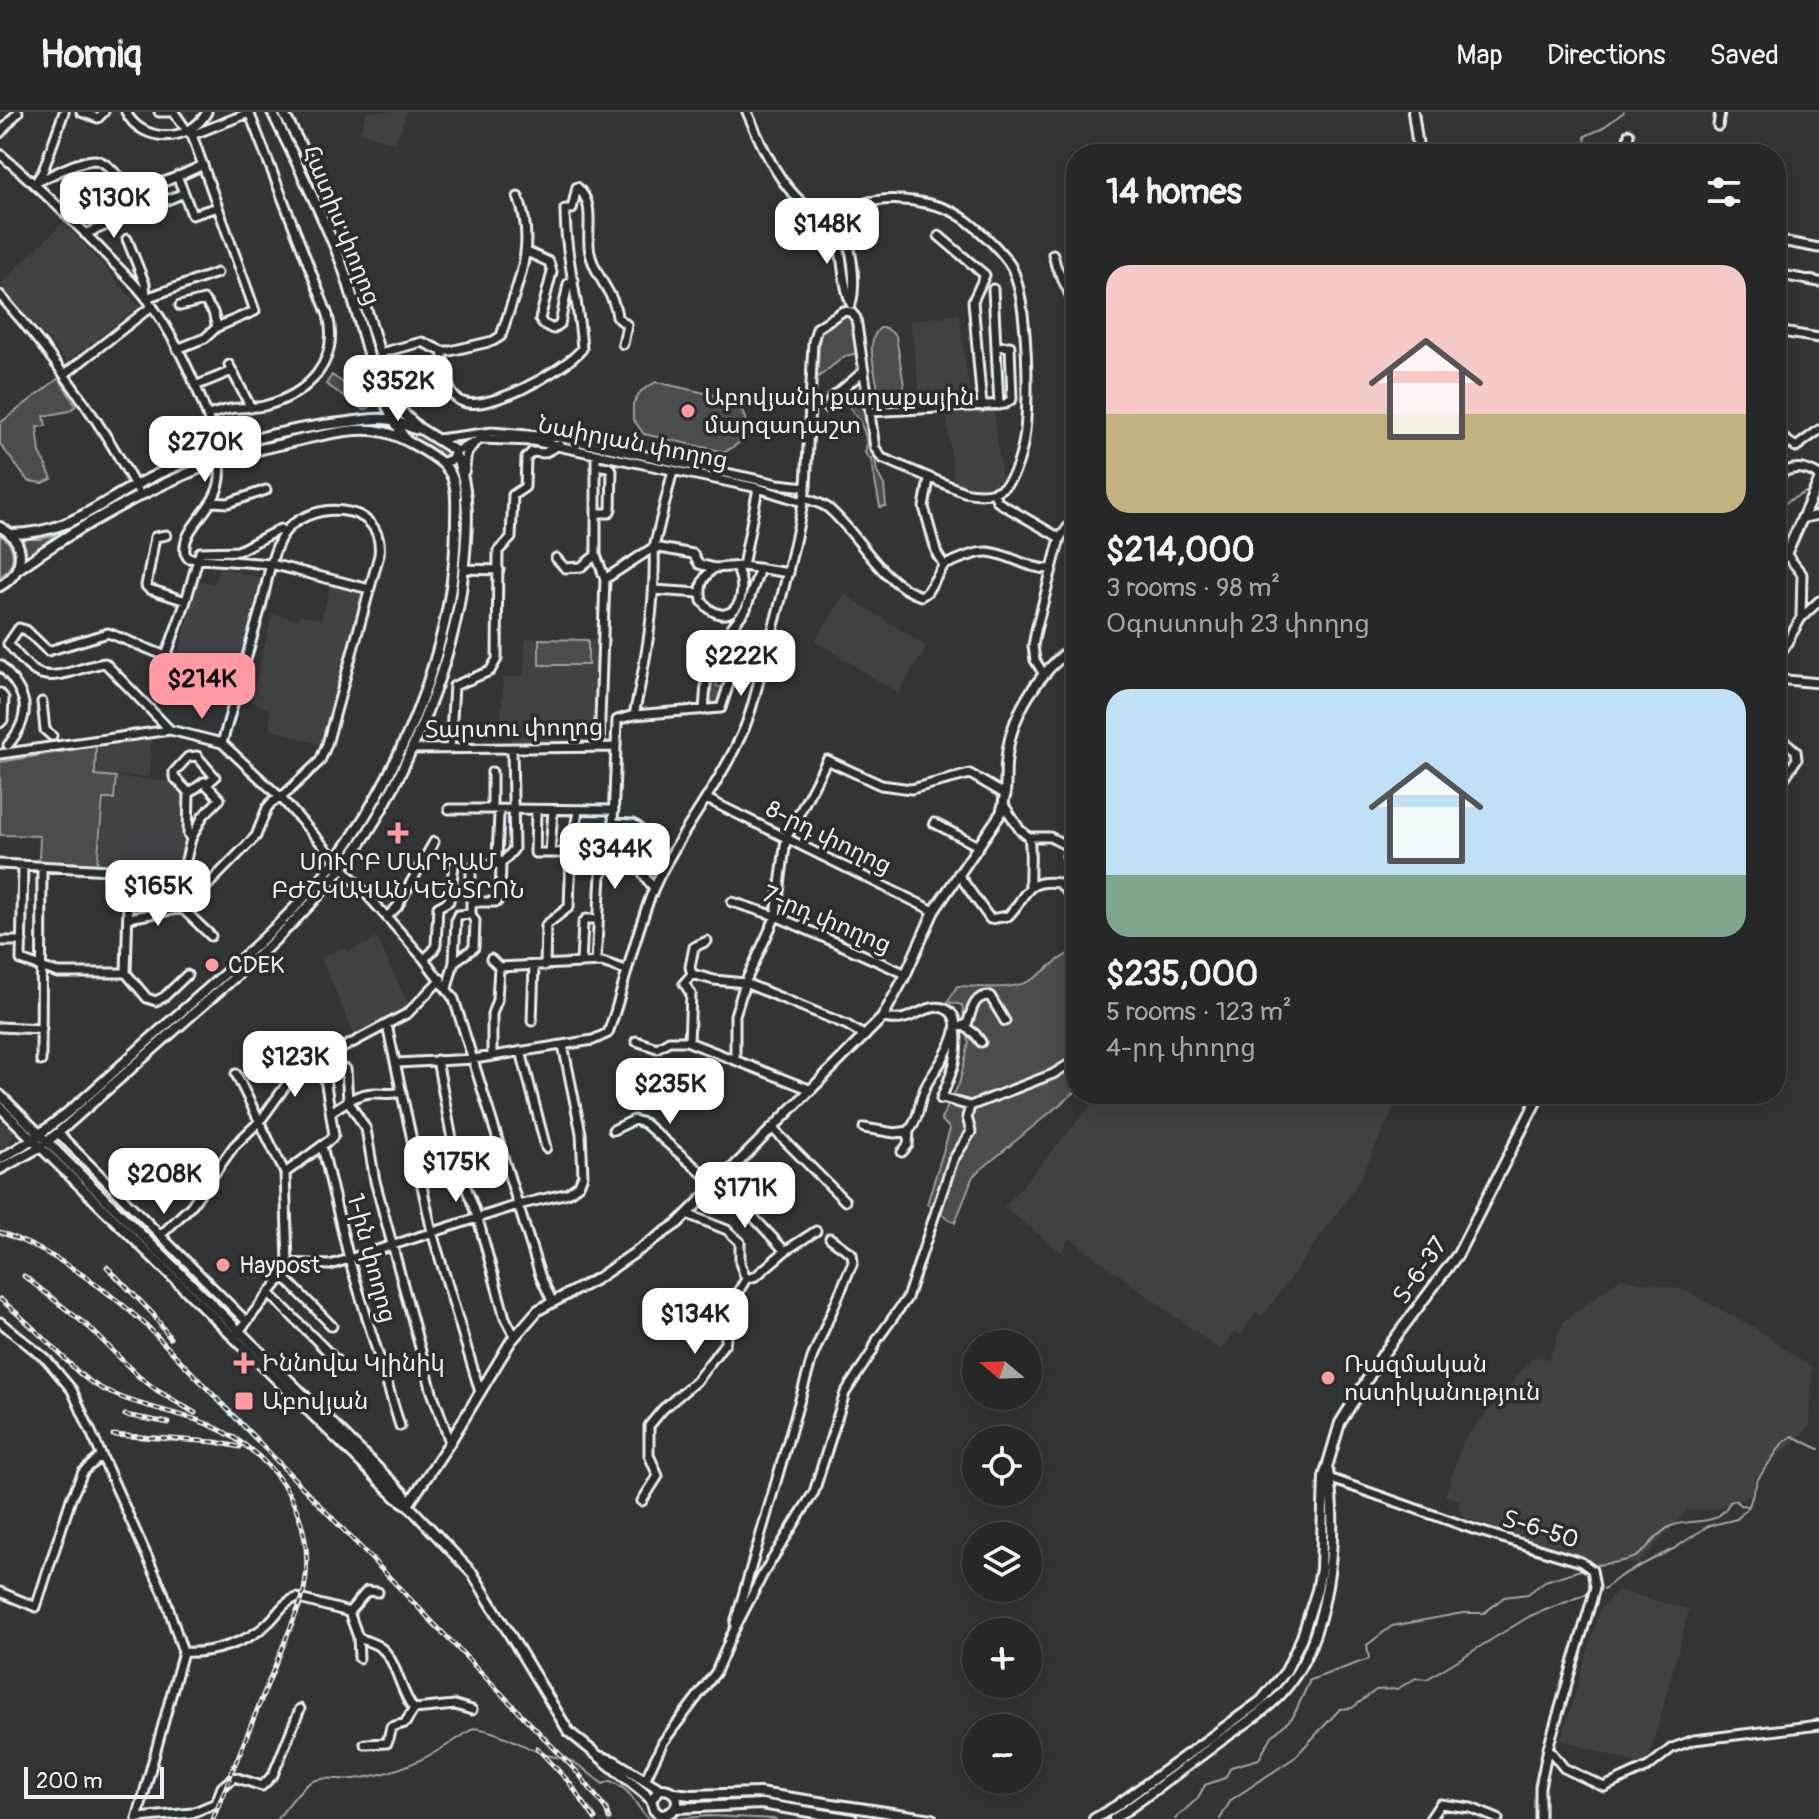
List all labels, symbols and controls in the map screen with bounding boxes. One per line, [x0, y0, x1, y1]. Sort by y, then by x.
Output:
text: Homiq [40, 31, 142, 79]
text: Map [1456, 38, 1503, 73]
text: Directions [1547, 38, 1666, 73]
text: Saved [1710, 38, 1779, 73]
street label: Հատիս փողոց [296, 141, 387, 309]
icon: filters [1702, 170, 1746, 214]
text: 14 homes [1106, 171, 1242, 214]
pin: $130K [58, 172, 170, 240]
text: $130K [78, 182, 150, 214]
pin: $148K [771, 198, 883, 266]
text: $148K [793, 208, 861, 240]
icon: home [1354, 317, 1498, 461]
pin: $352K [342, 355, 454, 423]
text: $352K [362, 365, 434, 397]
place label: Աբովյանի քաղաքային մարզադաշտ [704, 383, 974, 440]
marker: Աբովյանի քաղաքային մարզադաշտ [679, 402, 697, 420]
street label: Նաիրյան փողոց [535, 410, 730, 475]
pin: $270K [149, 416, 261, 484]
text: $270K [167, 426, 243, 458]
text: $214,000 [1106, 529, 1255, 572]
text: 3 rooms · 98 m² [1106, 572, 1280, 604]
text: Օգոստոսի 23 փողոց [1106, 608, 1370, 640]
pin: $222K [685, 630, 797, 698]
text: $222K [704, 640, 778, 672]
pin: $214K [146, 653, 258, 721]
text: $214K [167, 663, 237, 695]
street label: Տարտու փողոց [424, 712, 604, 745]
icon: home [1354, 741, 1498, 885]
street label: 8-րդ փողոց [761, 795, 896, 880]
marker: ՍՈՒՐԲ ՄԱՐԻԱՄ ԲԺՇԿԱԿԱՆ ԿԵՆՏՐՈՆ [387, 822, 409, 844]
pin: $344K [559, 823, 671, 891]
text: $344K [578, 833, 652, 865]
place label: ՍՈՒՐԲ ՄԱՐԻԱՄ ԲԺՇԿԱԿԱՆ ԿԵՆՏՐՈՆ [272, 848, 524, 905]
pin: $165K [102, 860, 214, 928]
text: $165K [123, 870, 193, 902]
street label: 7-րդ փողոց [758, 879, 896, 960]
place label: CDEK [228, 951, 285, 980]
text: $235,000 [1106, 953, 1258, 996]
marker: CDEK [203, 956, 221, 974]
text: 5 rooms · 123 m² [1106, 996, 1292, 1028]
pin: $123K [239, 1031, 351, 1099]
text: 4-րդ փողոց [1106, 1032, 1256, 1064]
text: $123K [261, 1041, 329, 1073]
pin: $235K [614, 1058, 726, 1126]
text: $235K [634, 1068, 706, 1100]
pin: $175K [400, 1136, 512, 1204]
text: $175K [422, 1146, 490, 1178]
pin: $208K [108, 1148, 220, 1216]
text: $208K [126, 1158, 202, 1190]
pin: $171K [689, 1162, 801, 1230]
text: $171K [713, 1172, 777, 1204]
street label: 1-ին փողոց [340, 1190, 403, 1326]
street label: Տ-6-37 [1387, 1231, 1454, 1309]
place label: Haypost [239, 1251, 321, 1280]
marker: Haypost [214, 1256, 232, 1274]
pin: $134K [639, 1288, 751, 1356]
text: $134K [660, 1298, 730, 1330]
north arrow [962, 1330, 1042, 1410]
map controls [962, 1330, 1042, 1794]
place label: Իննովա Կլինիկ [262, 1349, 445, 1378]
place label: Ռազմական ոստիկանություն [1344, 1350, 1540, 1407]
marker: Իննովա Կլինիկ [233, 1352, 255, 1374]
marker: Ռազմական ոստիկանություն [1319, 1369, 1337, 1387]
place label: Աբովյան [262, 1387, 368, 1416]
marker: Աբովյան [233, 1390, 255, 1412]
button: locate [962, 1426, 1042, 1506]
street label: Տ-6-50 [1500, 1504, 1582, 1555]
button: layers [962, 1522, 1042, 1602]
button: + [962, 1618, 1042, 1698]
button: − [962, 1714, 1042, 1794]
scale bar [24, 1763, 164, 1799]
text: 200 m [36, 1767, 103, 1795]

